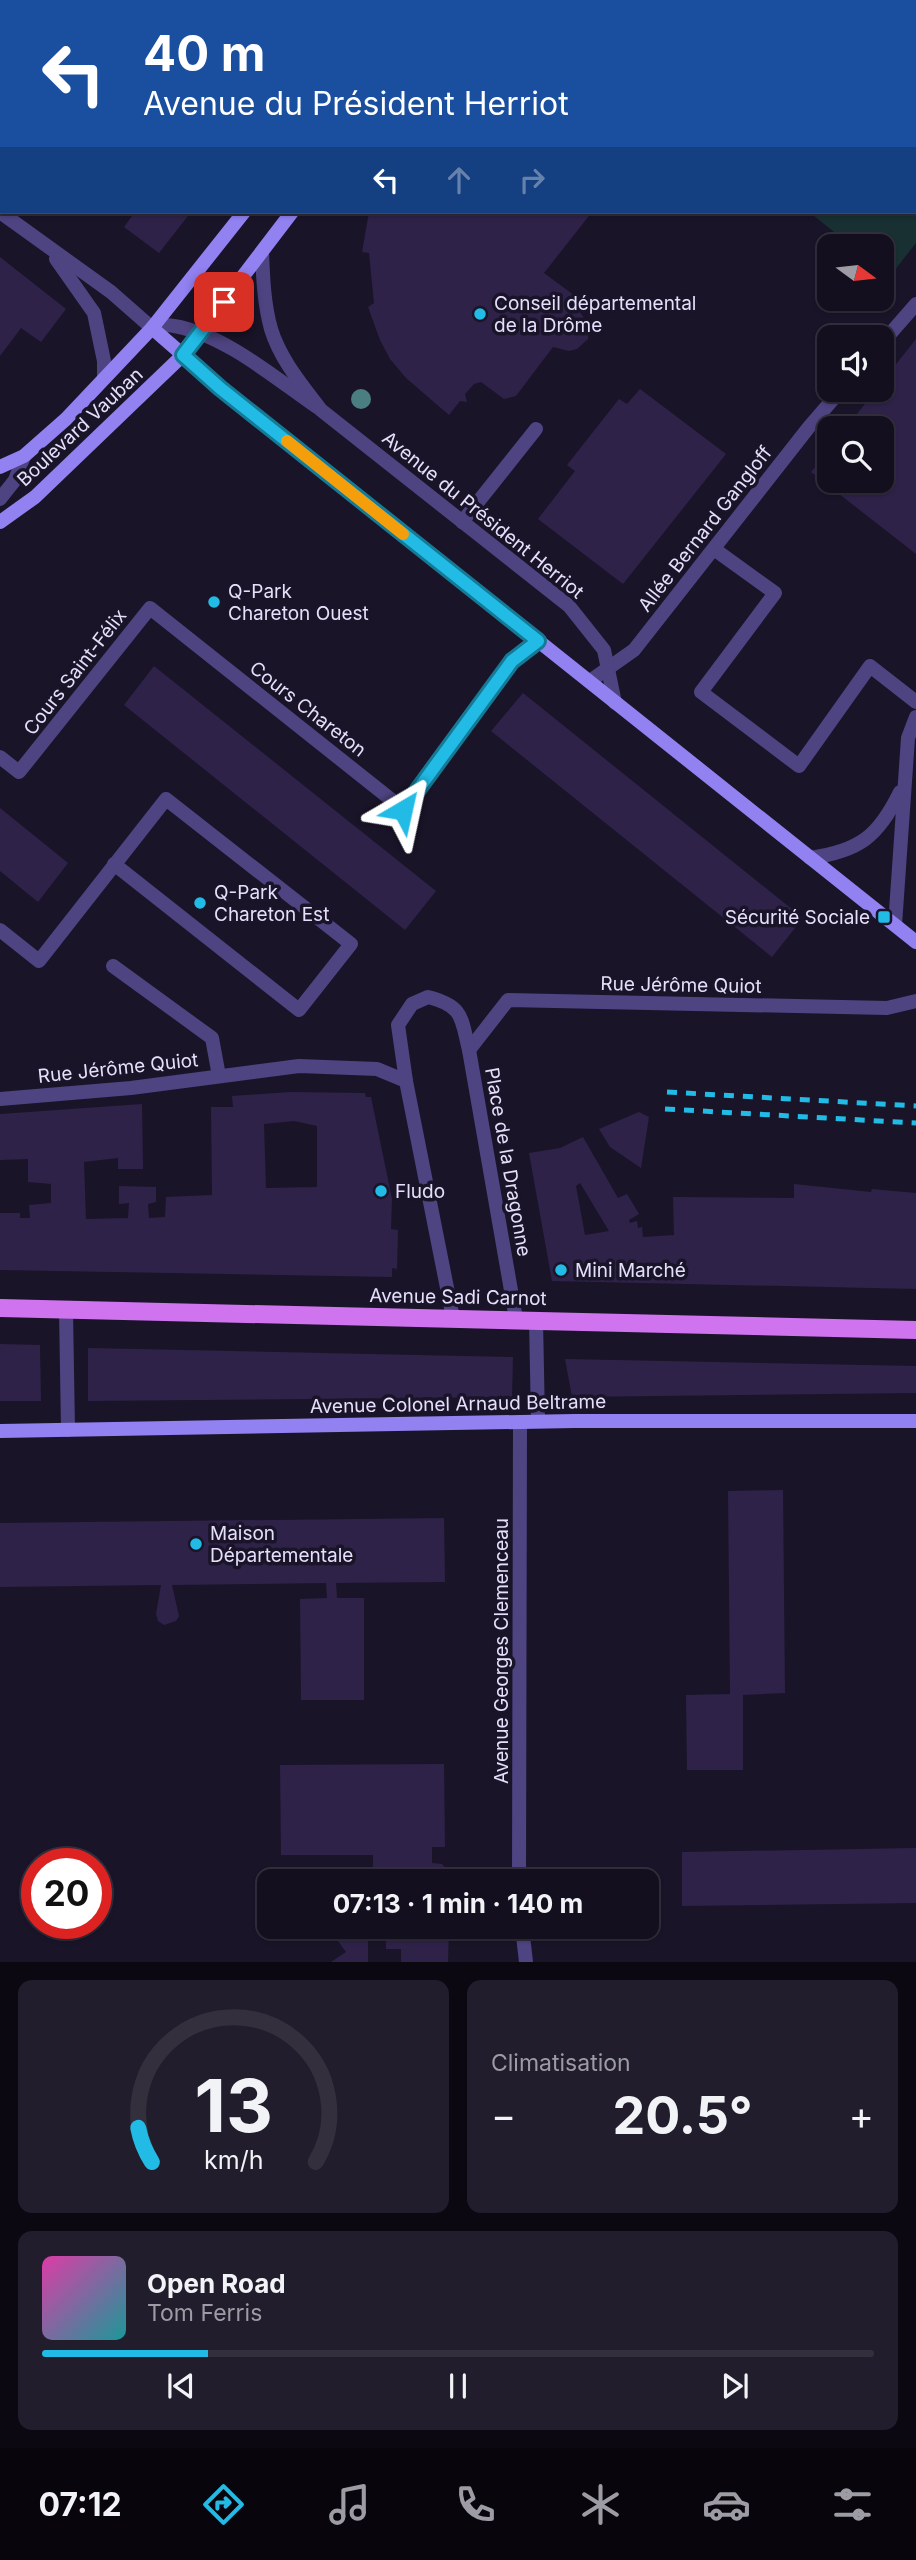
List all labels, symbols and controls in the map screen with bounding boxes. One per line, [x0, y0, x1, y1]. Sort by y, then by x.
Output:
text: 40 m [143, 24, 266, 83]
icon: left [28, 28, 119, 119]
text: Avenue du Président Herriot [143, 84, 569, 123]
icon: left [367, 161, 405, 199]
icon: ahead [440, 161, 478, 199]
icon: right [513, 161, 551, 199]
north arrow [817, 234, 894, 312]
map controls [817, 234, 894, 493]
pin [194, 272, 254, 332]
icon: arrive [205, 283, 243, 321]
place label: Conseil départemental de la Drôme [494, 292, 696, 337]
marker: Conseil départemental de la Drôme [472, 306, 488, 322]
button: sound [817, 325, 894, 402]
street label: Boulevard Vauban [12, 363, 148, 491]
button: search [817, 416, 894, 493]
street label: Avenue du Président Herriot [378, 427, 588, 603]
street label: Allée Bernard Gangloff [633, 442, 777, 616]
place label: Q-Park Chareton Ouest [228, 580, 369, 625]
marker: Q-Park Chareton Ouest [206, 594, 222, 610]
street label: Cours Saint-Félix [19, 604, 131, 740]
street label: Cours Chareton [245, 656, 371, 762]
position arrow [366, 773, 440, 847]
place label: Q-Park Chareton Est [214, 881, 329, 926]
marker: Q-Park Chareton Est [192, 895, 208, 911]
place label: Sécurité Sociale [725, 906, 870, 929]
marker: Sécurité Sociale [876, 909, 892, 925]
street label: Rue Jérôme Quiot [600, 972, 762, 998]
street label: Rue Jérôme Quiot [37, 1048, 199, 1088]
street label: Place de la Dragonne [480, 1066, 536, 1258]
place label: Fludo [395, 1180, 445, 1203]
marker: Fludo [373, 1183, 389, 1199]
place label: Mini Marché [575, 1259, 686, 1282]
marker: Mini Marché [553, 1262, 569, 1278]
street label: Avenue Sadi Carnot [369, 1284, 547, 1310]
street label: Avenue Colonel Arnaud Beltrame [310, 1390, 606, 1418]
street label: Avenue Georges Clemenceau [490, 1518, 513, 1784]
place label: Maison Départementale [210, 1522, 353, 1567]
marker: Maison Départementale [188, 1536, 204, 1552]
speed limit sign: 20 [21, 1848, 112, 1939]
text: 07:13 · 1 min · 140 m [333, 1888, 583, 1919]
text: Climatisation [491, 2049, 631, 2077]
text: 13 [194, 2062, 273, 2151]
text: 20.5° [612, 2084, 753, 2147]
text: − [491, 2092, 516, 2138]
text: + [849, 2092, 874, 2138]
text: km/h [204, 2145, 263, 2175]
text: Open Road [147, 2268, 286, 2299]
text: Tom Ferris [147, 2299, 262, 2327]
icon: previous [162, 2367, 200, 2405]
icon: pause [439, 2367, 477, 2405]
icon: next [716, 2367, 754, 2405]
icon: directions [199, 2480, 248, 2529]
icon: music [325, 2480, 374, 2529]
icon: phone [451, 2480, 500, 2529]
icon: climate [576, 2480, 625, 2529]
icon: car [702, 2480, 751, 2529]
icon: filters [828, 2480, 877, 2529]
text: 07:12 [38, 2485, 122, 2524]

